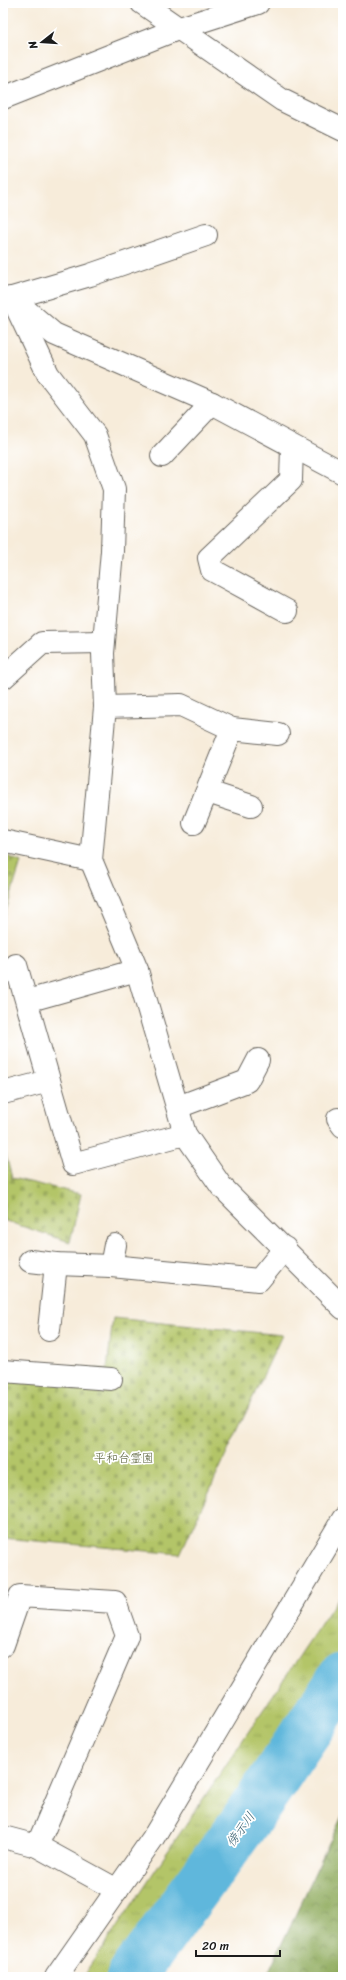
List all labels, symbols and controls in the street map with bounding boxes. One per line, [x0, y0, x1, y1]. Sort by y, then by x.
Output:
north arrow [22, 22, 62, 62]
text: N [23, 38, 43, 52]
park label: 平和台霊園 [94, 1447, 154, 1469]
water label: 傍示川 [220, 1807, 261, 1852]
scale bar [196, 1932, 280, 1958]
text: 20 m [202, 1935, 229, 1957]

